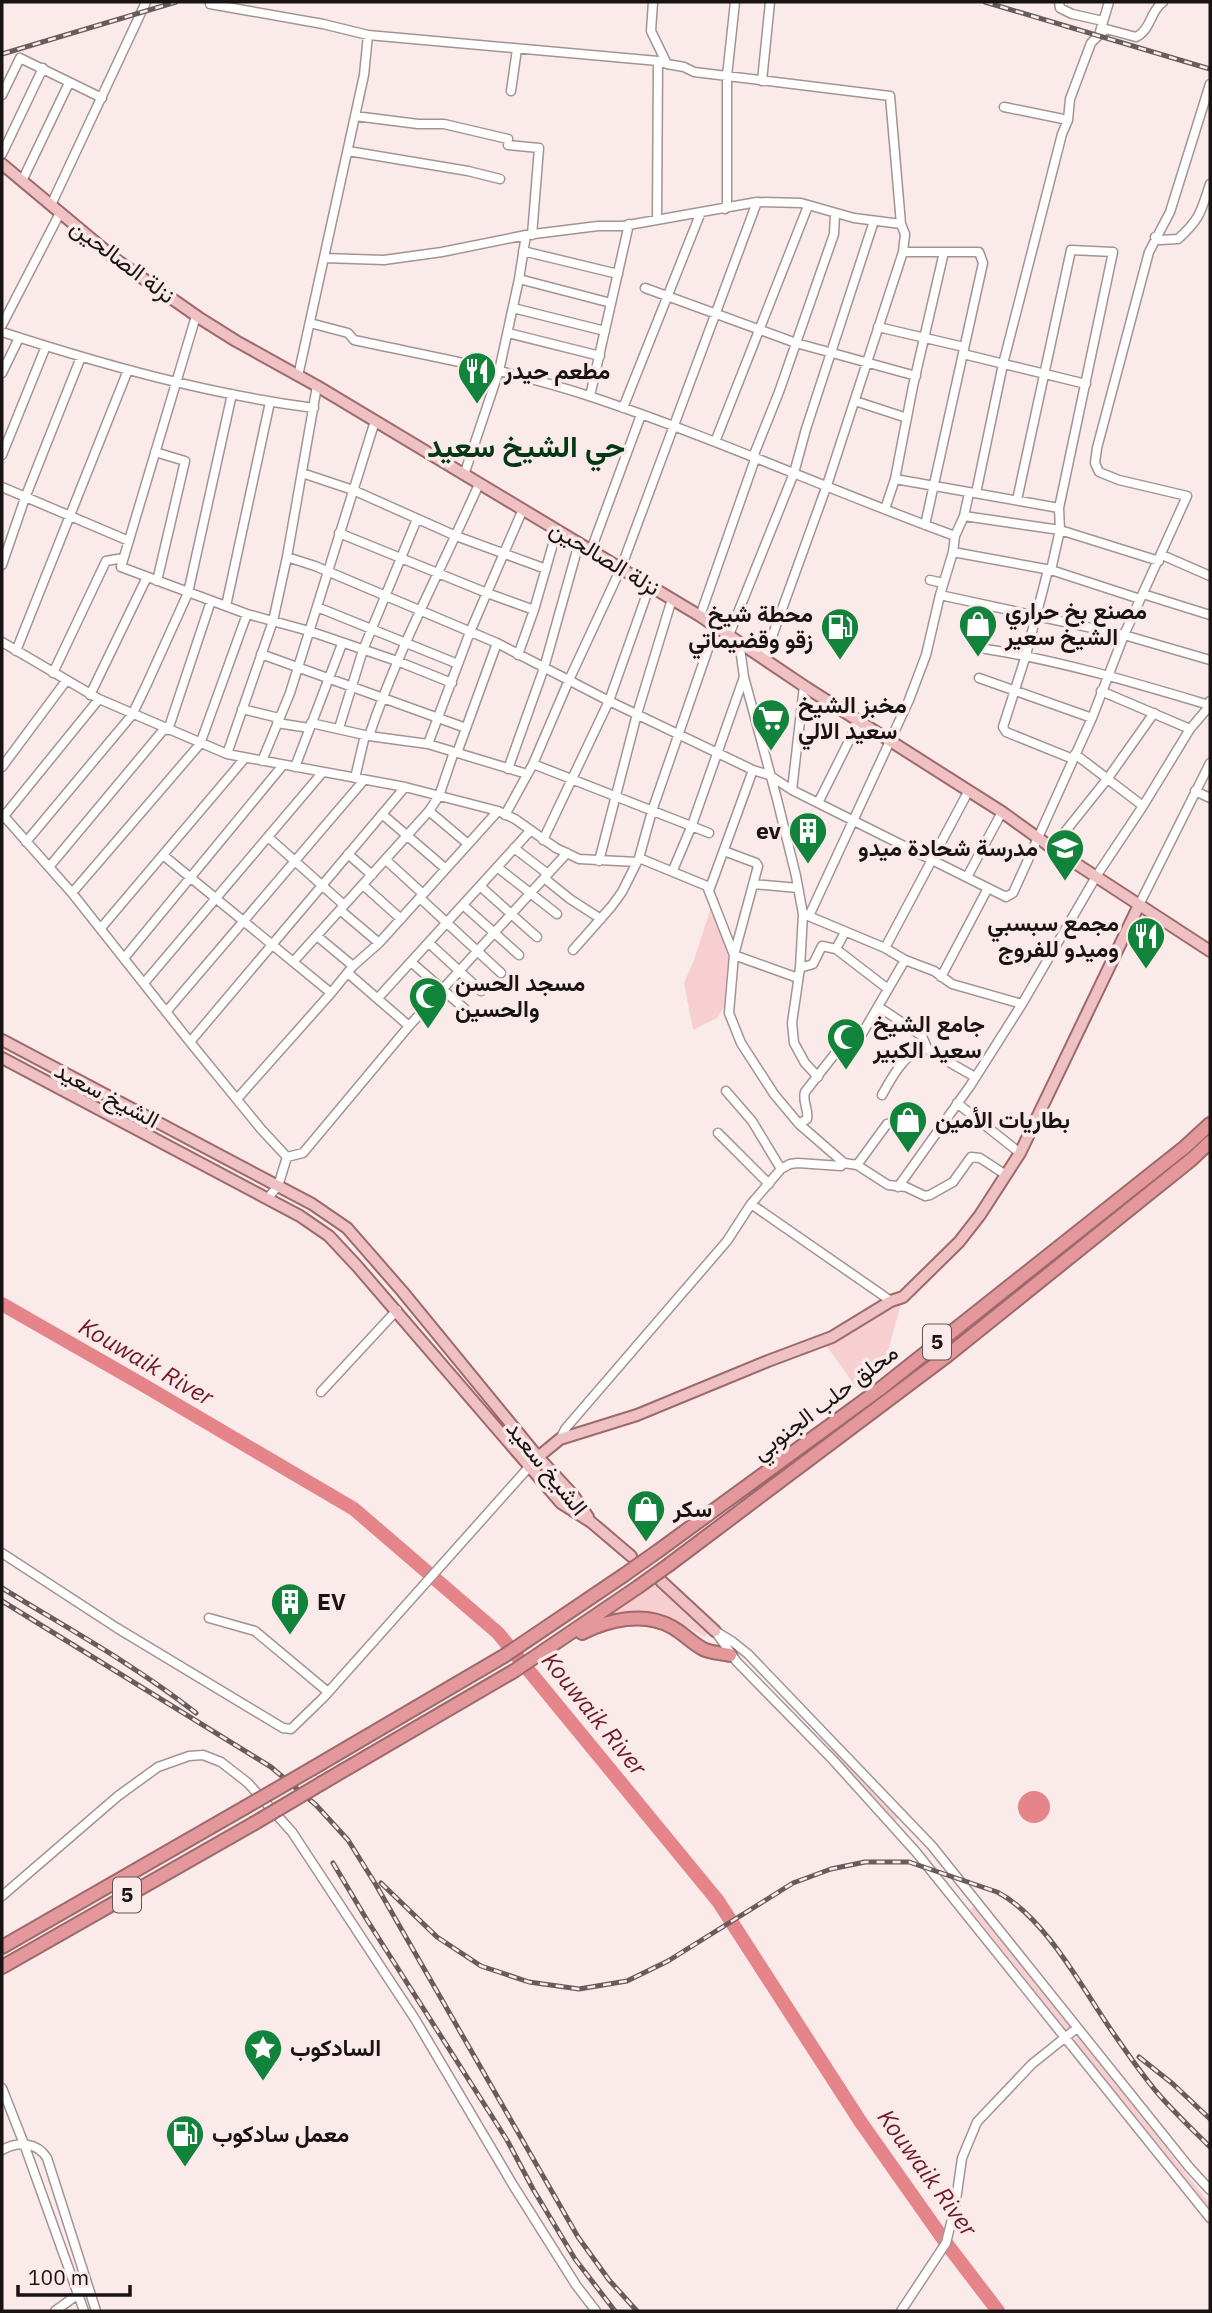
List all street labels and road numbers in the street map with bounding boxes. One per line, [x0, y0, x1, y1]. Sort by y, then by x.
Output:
street label: نزلة الصالحين [65, 211, 182, 310]
street label: نزلة الصالحين [544, 512, 666, 603]
street label: الشيخ سعيد [49, 1054, 165, 1136]
road number: 5 [923, 1324, 951, 1360]
street label: محلق حلب الجنوبي [745, 1336, 907, 1470]
street label: الشيخ سعيد [499, 1414, 595, 1522]
road number: 5 [113, 1878, 141, 1912]

